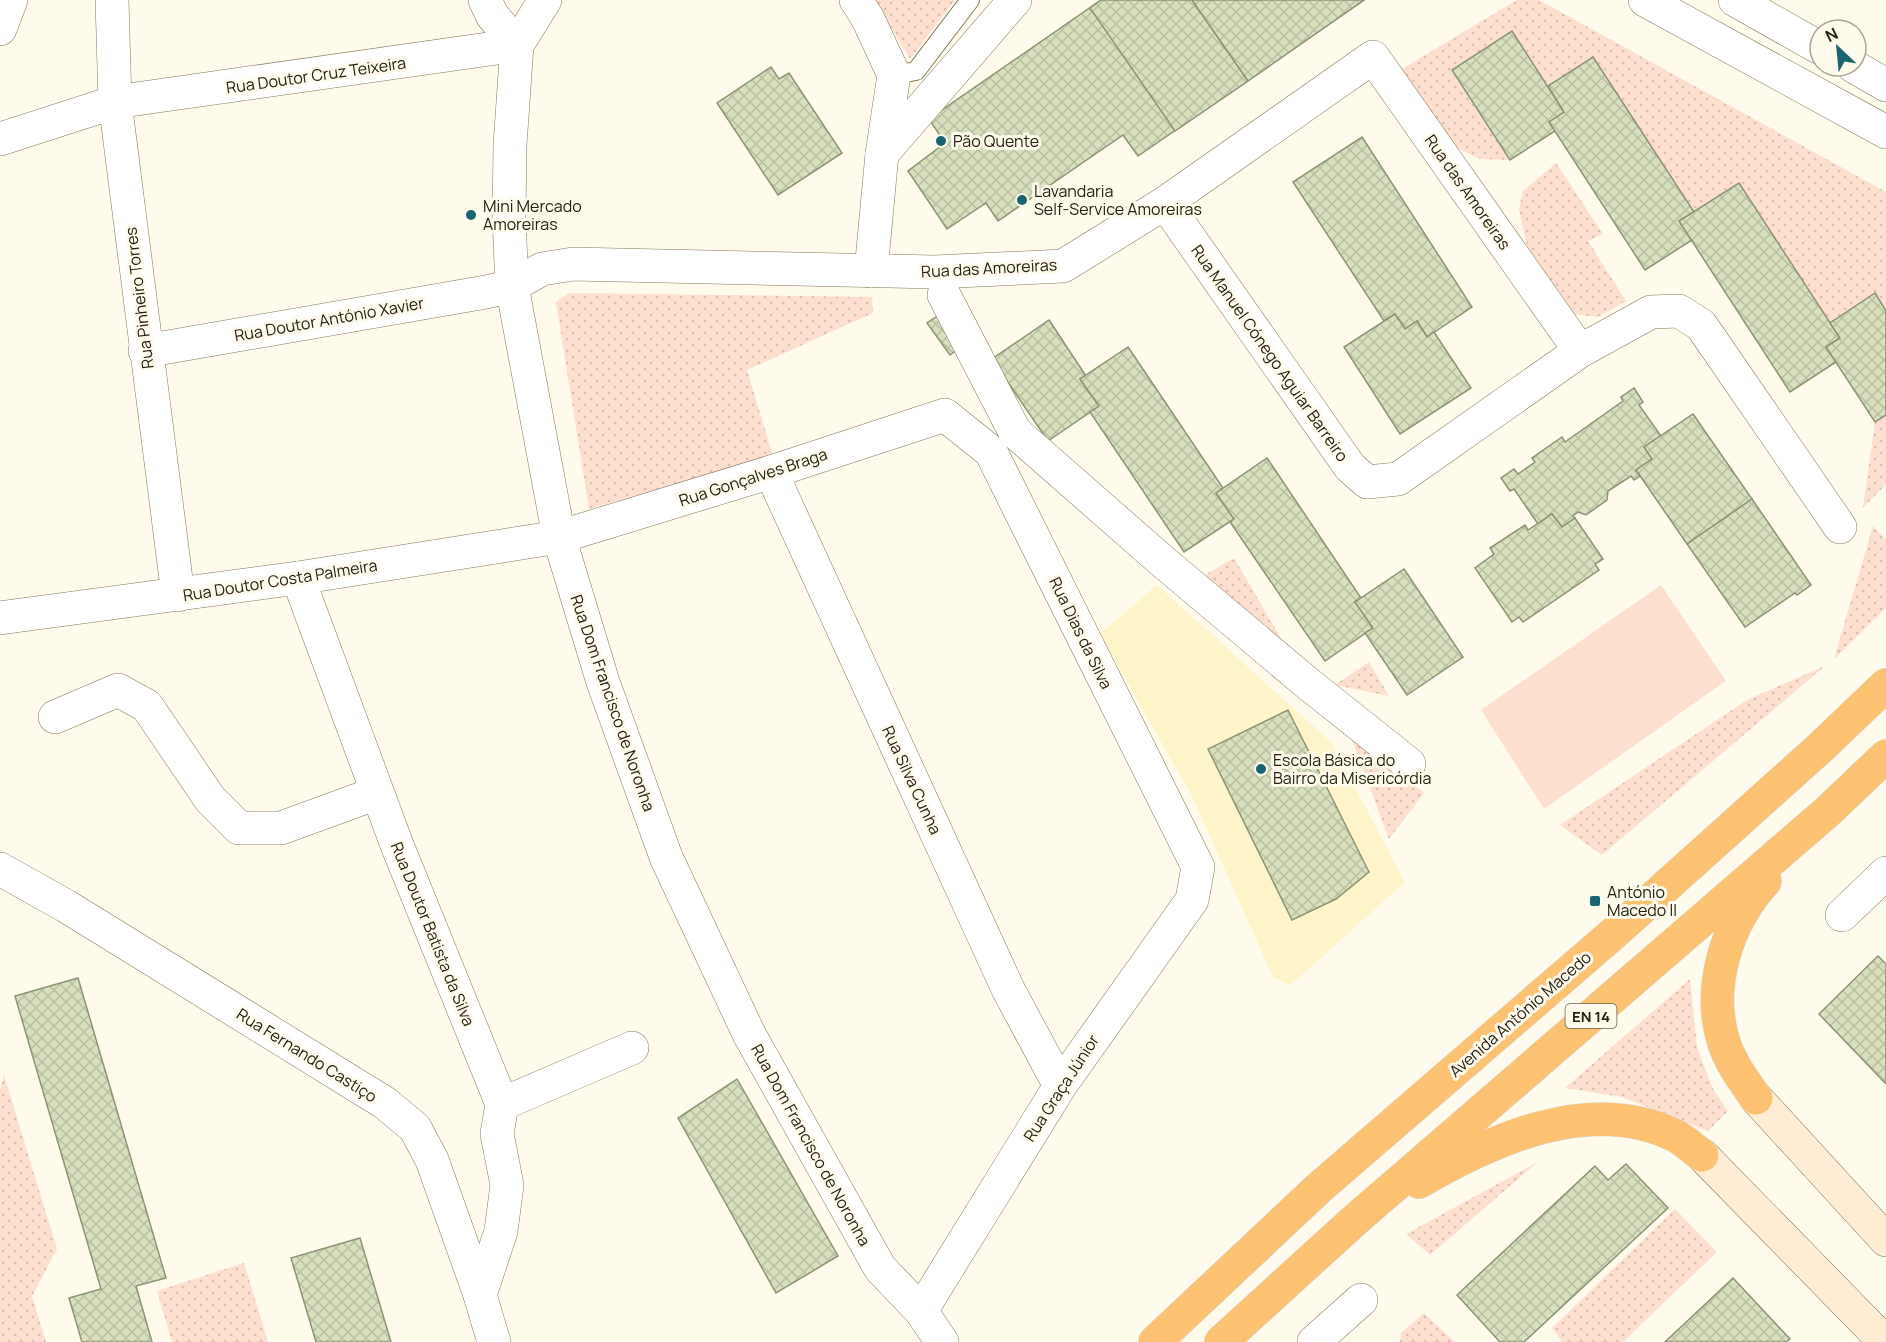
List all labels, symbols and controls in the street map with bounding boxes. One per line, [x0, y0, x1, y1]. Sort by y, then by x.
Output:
north arrow [1808, 18, 1868, 78]
text: N [1821, 22, 1841, 47]
street label: Rua Doutor Cruz Teixeira [225, 51, 407, 99]
place label: Pão Quente [953, 130, 1039, 152]
street label: Rua das Amoreiras [1420, 130, 1516, 254]
marker: Pão Quente [934, 134, 948, 148]
place label: Lavandaria Self-Service Amoreiras [1034, 180, 1202, 220]
marker: Lavandaria Self-Service Amoreiras [1015, 193, 1029, 207]
place label: Mini Mercado Amoreiras [483, 195, 582, 235]
marker: Mini Mercado Amoreiras [464, 208, 478, 222]
street label: Rua Pinheiro Torres [119, 226, 159, 370]
street label: Rua Manuel Cónego Aguiar Barreiro [1186, 240, 1354, 466]
street label: Rua das Amoreiras [920, 253, 1058, 283]
street label: Rua Doutor António Xavier [232, 291, 426, 347]
street label: Rua Gonçalves Braga [676, 443, 830, 511]
street label: Rua Doutor Costa Palmeira [181, 554, 379, 606]
street label: Rua Dias da Silva [1044, 573, 1118, 693]
street label: Rua Dom Francisco de Noronha [565, 592, 661, 814]
street label: Rua Silva Cunha [877, 722, 947, 838]
place label: Escola Básica do Bairro da Misericórdia [1273, 749, 1431, 789]
marker: Escola Básica do Bairro da Misericórdia [1254, 762, 1268, 776]
street label: Rua Doutor Batista da Silva [386, 839, 480, 1029]
place label: António Macedo II [1607, 881, 1677, 921]
marker: António Macedo II [1588, 894, 1602, 908]
street label: Avenida António Macedo [1444, 946, 1596, 1082]
street label: Rua Fernando Castiço [233, 1003, 381, 1107]
road number: EN 14 [1566, 1004, 1616, 1028]
street label: Rua Graça Júnior [1018, 1030, 1104, 1146]
street label: Rua Dom Francisco de Noronha [746, 1040, 876, 1250]

